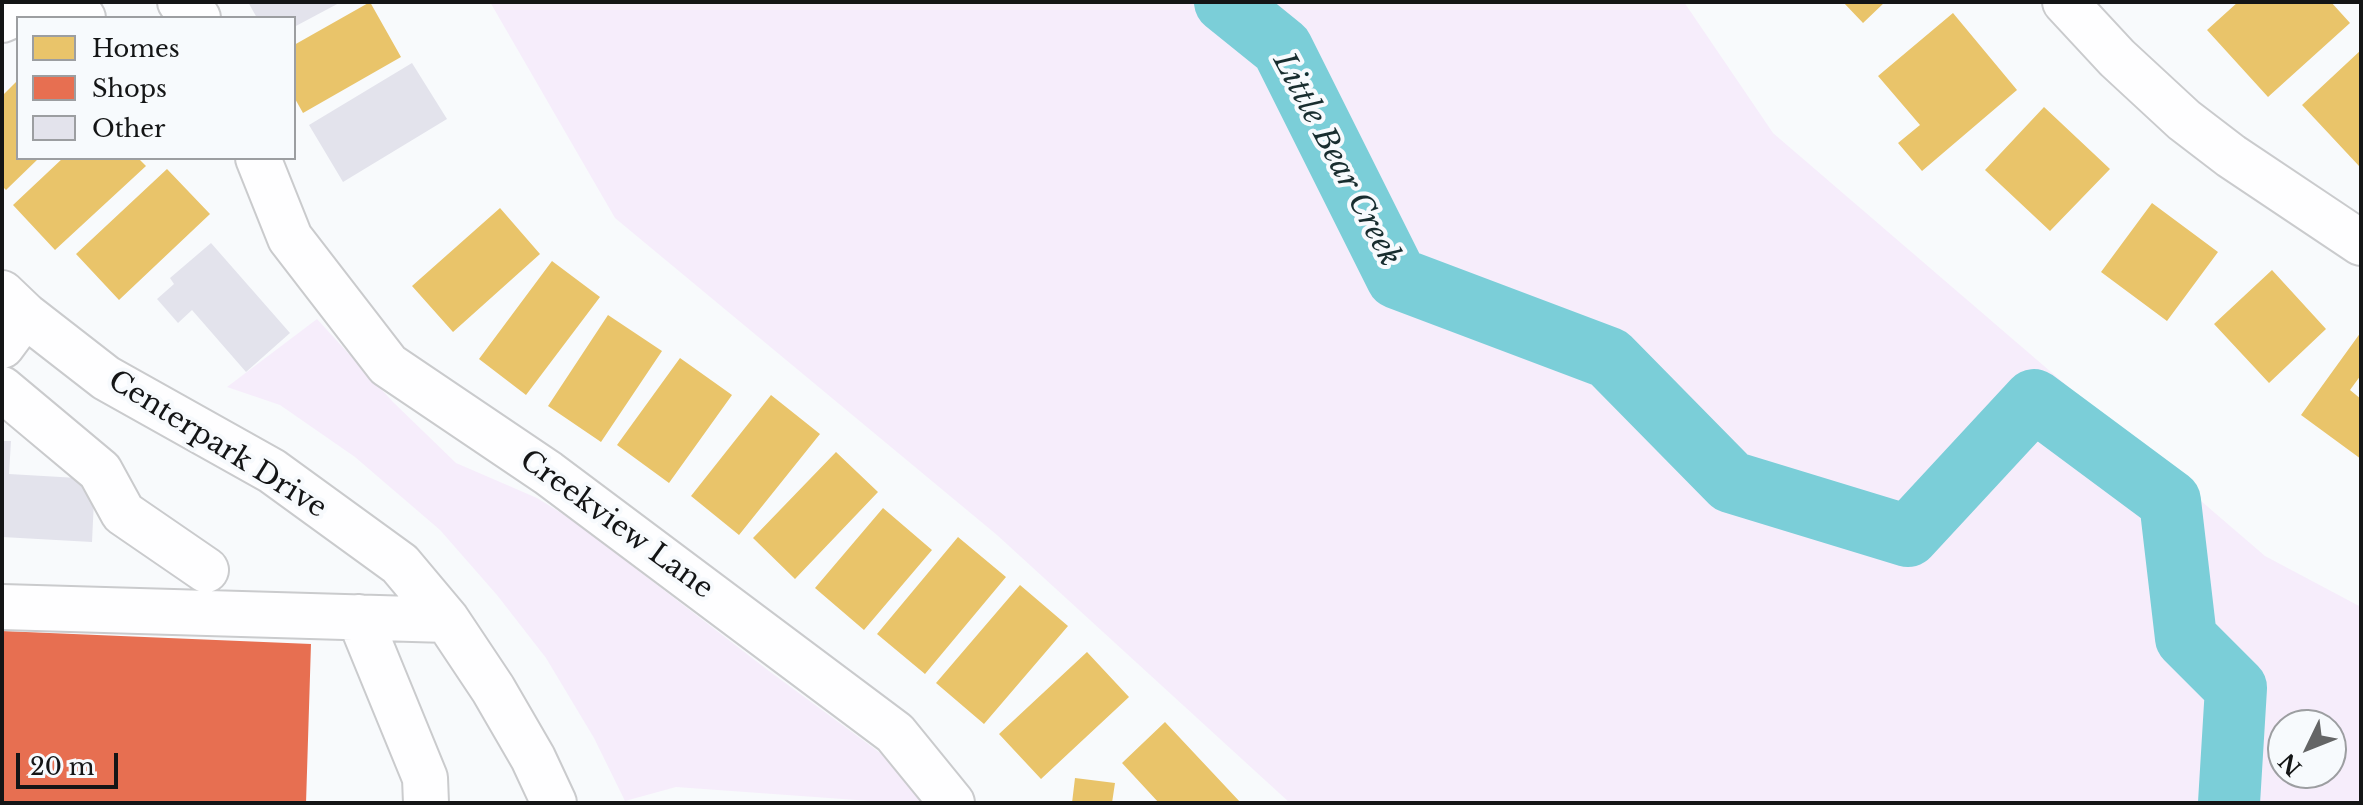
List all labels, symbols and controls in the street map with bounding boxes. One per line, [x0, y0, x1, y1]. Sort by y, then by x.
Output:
legend [16, 16, 296, 160]
text: Homes [92, 34, 180, 63]
water label: Little Bear Creek [1265, 47, 1407, 273]
text: Shops [92, 74, 167, 103]
text: Other [92, 114, 166, 143]
street label: Centerpark Drive [102, 364, 332, 526]
street label: Creekview Lane [513, 444, 719, 606]
north arrow [2267, 709, 2347, 789]
scale bar [20, 737, 122, 787]
text: N [2274, 748, 2307, 781]
text: 20 m [30, 752, 95, 781]

